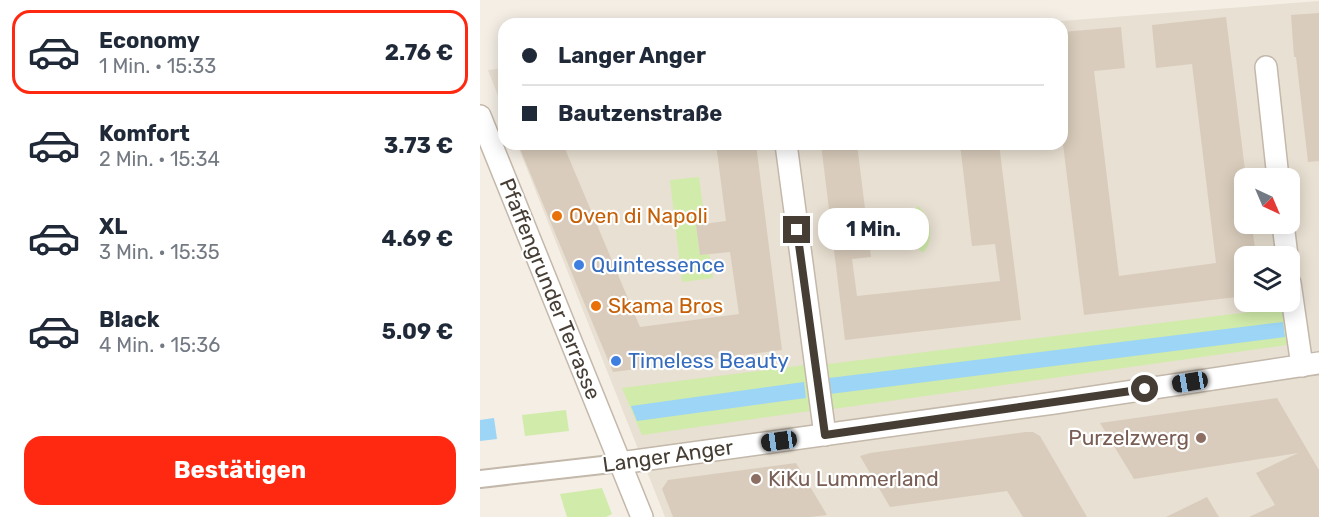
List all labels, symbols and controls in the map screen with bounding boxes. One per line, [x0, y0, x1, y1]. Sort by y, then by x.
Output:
icon: car [27, 25, 81, 79]
text: Economy [99, 27, 200, 54]
text: 2.76 € [385, 39, 453, 66]
text: Langer Anger [558, 42, 706, 69]
text: 1 Min. · 15:33 [99, 54, 216, 78]
text: Bautzenstraße [558, 100, 722, 127]
icon: car [27, 118, 81, 172]
text: Komfort [99, 120, 190, 147]
text: 3.73 € [384, 132, 453, 159]
text: 2 Min. · 15:34 [99, 147, 220, 171]
north arrow [1234, 168, 1300, 234]
map controls [1234, 168, 1300, 312]
street label: Pfaffengrunder Terrasse [495, 175, 606, 403]
place label: Oven di Napoli [569, 203, 708, 228]
marker: Oven di Napoli [550, 209, 564, 223]
callout: 1 Min. [818, 209, 929, 251]
icon: car [27, 211, 81, 265]
text: XL [99, 213, 127, 240]
route end [783, 216, 810, 243]
text: 1 Min. [846, 217, 901, 241]
text: 4.69 € [382, 225, 453, 252]
text: 3 Min. · 15:35 [99, 240, 220, 264]
button: layers [1234, 246, 1300, 312]
place label: Quintessence [591, 252, 725, 277]
marker: Quintessence [572, 258, 586, 272]
place label: Skama Bros [608, 293, 723, 318]
marker: Skama Bros [589, 299, 603, 313]
icon: car [27, 304, 81, 358]
text: Black [99, 306, 160, 333]
text: 5.09 € [382, 318, 453, 345]
text: 4 Min. · 15:36 [99, 333, 220, 357]
place label: Timeless Beauty [628, 348, 789, 373]
marker: Timeless Beauty [609, 354, 623, 368]
car [1171, 370, 1209, 394]
route start [1131, 375, 1158, 402]
place label: Purzelzwerg [1068, 425, 1189, 450]
car [760, 430, 798, 452]
marker: Purzelzwerg [1194, 431, 1208, 445]
street label: Langer Anger [601, 434, 735, 477]
button: Bestätigen [24, 436, 456, 505]
place label: KiKu Lummerland [768, 466, 939, 491]
marker: KiKu Lummerland [749, 472, 763, 486]

